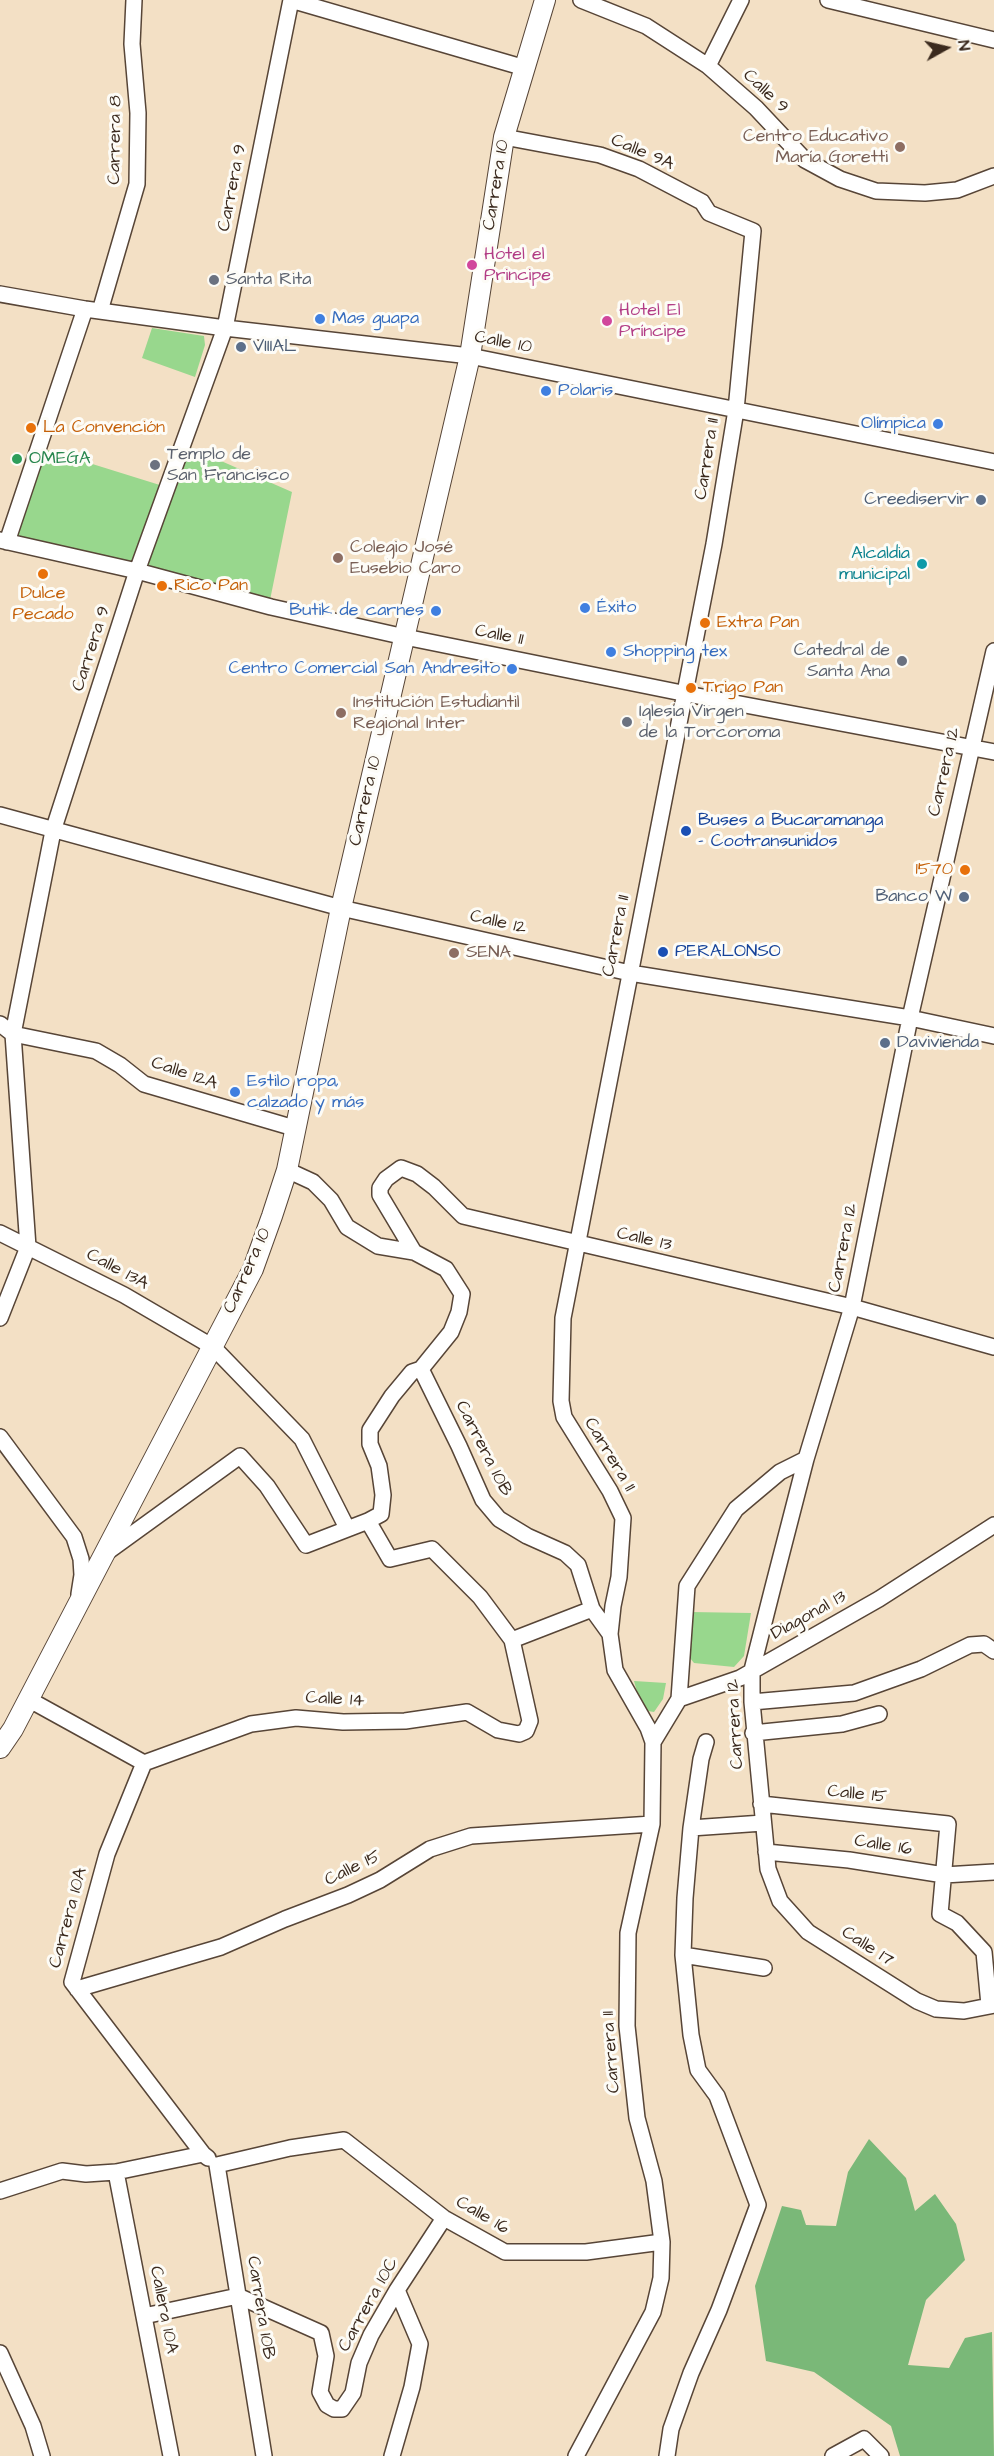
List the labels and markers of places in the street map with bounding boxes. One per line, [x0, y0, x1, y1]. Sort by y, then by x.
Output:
place label: Centro Educativo María Goretti [743, 126, 888, 168]
marker: Centro Educativo María Goretti [893, 140, 907, 154]
place label: Hotel el Principe [484, 244, 551, 286]
marker: Hotel el Principe [465, 258, 479, 272]
place label: Santa Rita [226, 269, 311, 291]
marker: Santa Rita [207, 273, 221, 287]
place label: Hotel El Príncipe [619, 300, 686, 342]
place label: Mas guapa [332, 308, 419, 330]
marker: Mas guapa [313, 312, 327, 326]
marker: Hotel El Príncipe [600, 314, 614, 328]
place label: VIIIAL [253, 336, 296, 358]
marker: VIIIAL [234, 340, 248, 354]
place label: Polaris [558, 380, 613, 402]
marker: Polaris [539, 384, 553, 398]
place label: Olímpica [861, 413, 926, 435]
place label: La Convención [43, 417, 165, 439]
marker: Olímpica [931, 417, 945, 431]
marker: La Convención [24, 421, 38, 435]
place label: Templo de San Francisco [167, 444, 289, 486]
place label: OMEGA [29, 448, 91, 470]
marker: OMEGA [10, 452, 24, 466]
marker: Templo de San Francisco [148, 458, 162, 472]
place label: Creediservir [864, 489, 969, 511]
marker: Creediservir [974, 493, 988, 507]
place label: Colegio José Eusebio Caro [350, 537, 461, 580]
place label: Alcaldia municipal [839, 543, 910, 586]
marker: Colegio José Eusebio Caro [331, 551, 345, 565]
marker: Alcaldia municipal [915, 557, 929, 571]
marker: Dulce Pecado [36, 567, 50, 581]
place label: Rico Pan [174, 575, 248, 597]
marker: Rico Pan [155, 579, 169, 593]
place label: Dulce Pecado [12, 583, 74, 626]
place label: Éxito [597, 597, 636, 619]
place label: Butik de carnes [289, 600, 424, 622]
marker: Éxito [578, 601, 592, 615]
marker: Butik de carnes [429, 604, 443, 618]
place label: Extra Pan [717, 612, 799, 634]
marker: Extra Pan [698, 616, 712, 630]
place label: Catedral de Santa Ana [794, 640, 890, 682]
place label: Shopping tex [623, 641, 727, 663]
marker: Shopping tex [604, 645, 618, 659]
marker: Catedral de Santa Ana [895, 654, 909, 668]
place label: Centro Comercial San Andresito [229, 658, 500, 680]
marker: Centro Comercial San Andresito [505, 662, 519, 676]
place label: Trigo Pan [703, 677, 783, 699]
marker: Trigo Pan [684, 681, 698, 695]
place label: Institución Estudiantil Regional Inter [353, 692, 520, 734]
place label: Iglesia Virgen de la Torcoroma [639, 701, 780, 744]
marker: Institución Estudiantil Regional Inter [334, 706, 348, 720]
marker: Iglesia Virgen de la Torcoroma [620, 715, 634, 729]
place label: Buses a Bucaramanga - Cootransunidos [698, 810, 884, 852]
marker: Buses a Bucaramanga - Cootransunidos [679, 824, 693, 838]
place label: 1570 [916, 859, 953, 881]
marker: 1570 [958, 863, 972, 877]
place label: Banco W [875, 886, 952, 908]
marker: Banco W [957, 890, 971, 904]
place label: PERALONSO [675, 941, 781, 963]
place label: SENA [466, 942, 511, 964]
marker: PERALONSO [656, 945, 670, 959]
marker: SENA [447, 946, 461, 960]
place label: Davivienda [897, 1032, 979, 1054]
marker: Davivienda [878, 1036, 892, 1050]
place label: Estilo ropa, calzado y más [247, 1071, 364, 1114]
marker: Estilo ropa, calzado y más [228, 1085, 242, 1099]

